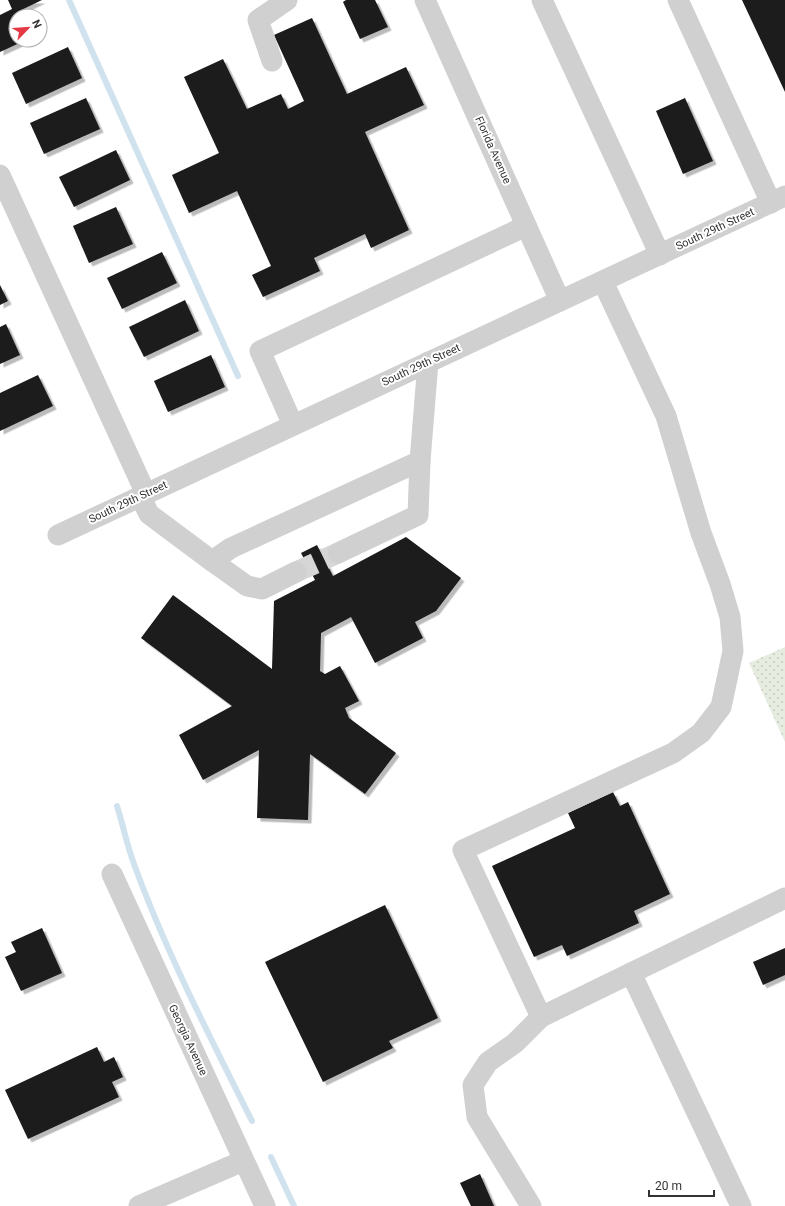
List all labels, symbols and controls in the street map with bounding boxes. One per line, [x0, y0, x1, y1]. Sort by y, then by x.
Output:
north arrow [8, 8, 48, 48]
text: N [29, 18, 44, 30]
street label: Florida Avenue [472, 114, 514, 186]
street label: South 29th Street [674, 205, 757, 253]
street label: South 29th Street [380, 341, 463, 389]
street label: South 29th Street [87, 478, 170, 526]
street label: Georgia Avenue [166, 1002, 210, 1078]
scale bar [649, 1172, 714, 1198]
text: 20 m [655, 1179, 682, 1193]

